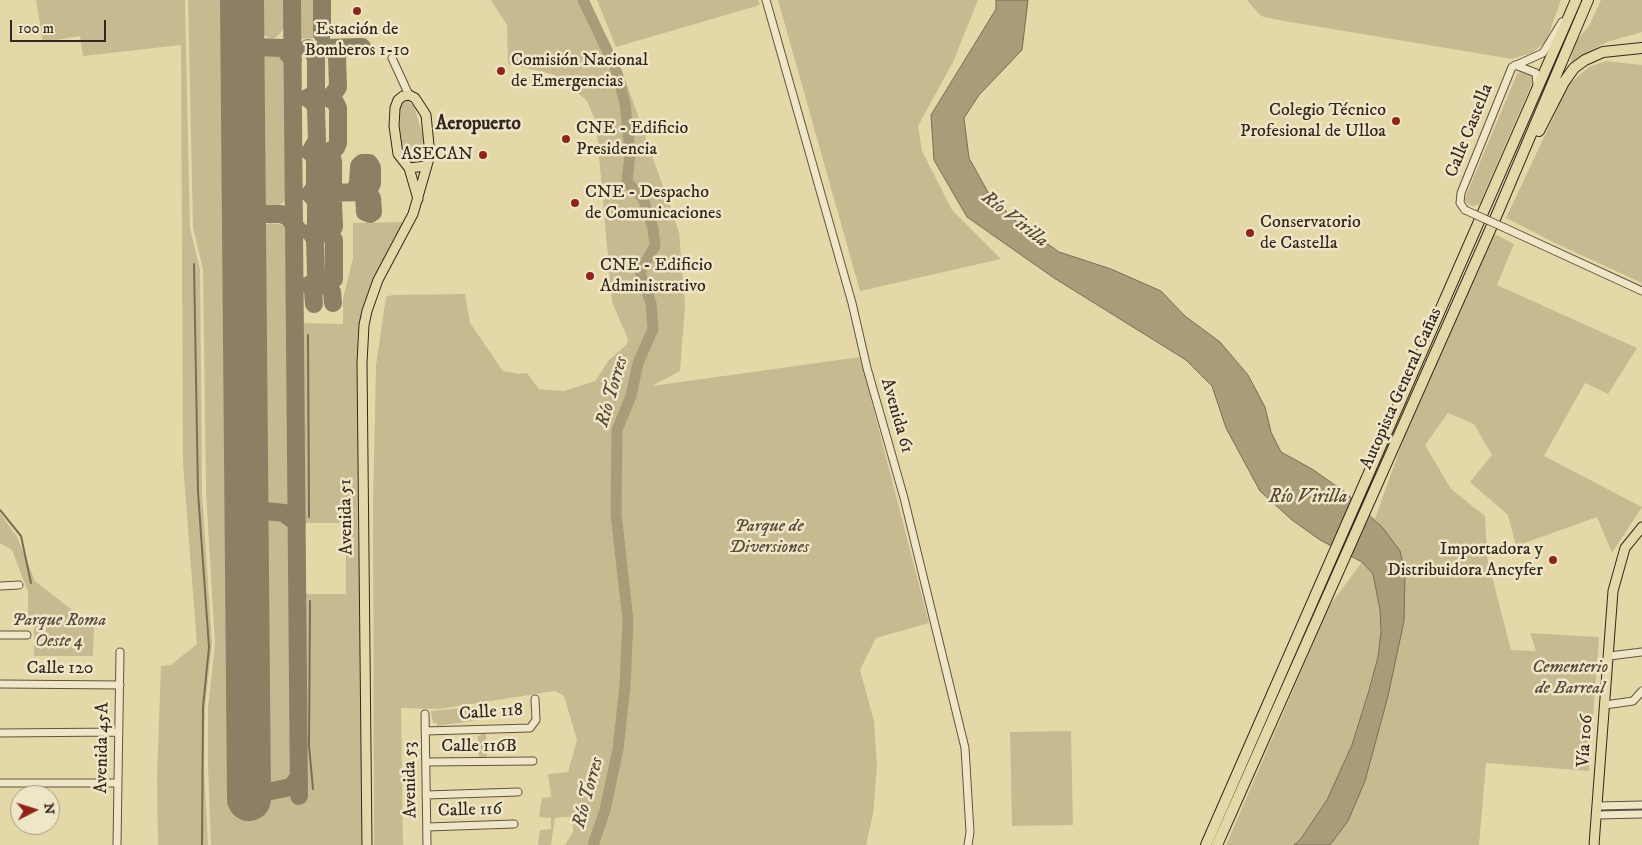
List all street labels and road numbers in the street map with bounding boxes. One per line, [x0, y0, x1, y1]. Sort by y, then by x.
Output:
street label: Calle Castella [1441, 81, 1499, 181]
street label: Autopista General Cañas [1357, 305, 1447, 473]
street label: Avenida 61 [875, 376, 917, 456]
street label: Avenida 51 [336, 479, 358, 555]
street label: Calle 120 [27, 658, 93, 680]
street label: Calle 118 [458, 700, 524, 726]
street label: Avenida 45A [91, 702, 115, 794]
street label: Vía 106 [1573, 714, 1599, 768]
street label: Calle 116B [441, 736, 517, 758]
street label: Avenida 53 [400, 742, 422, 818]
street label: Calle 116 [438, 799, 502, 823]

